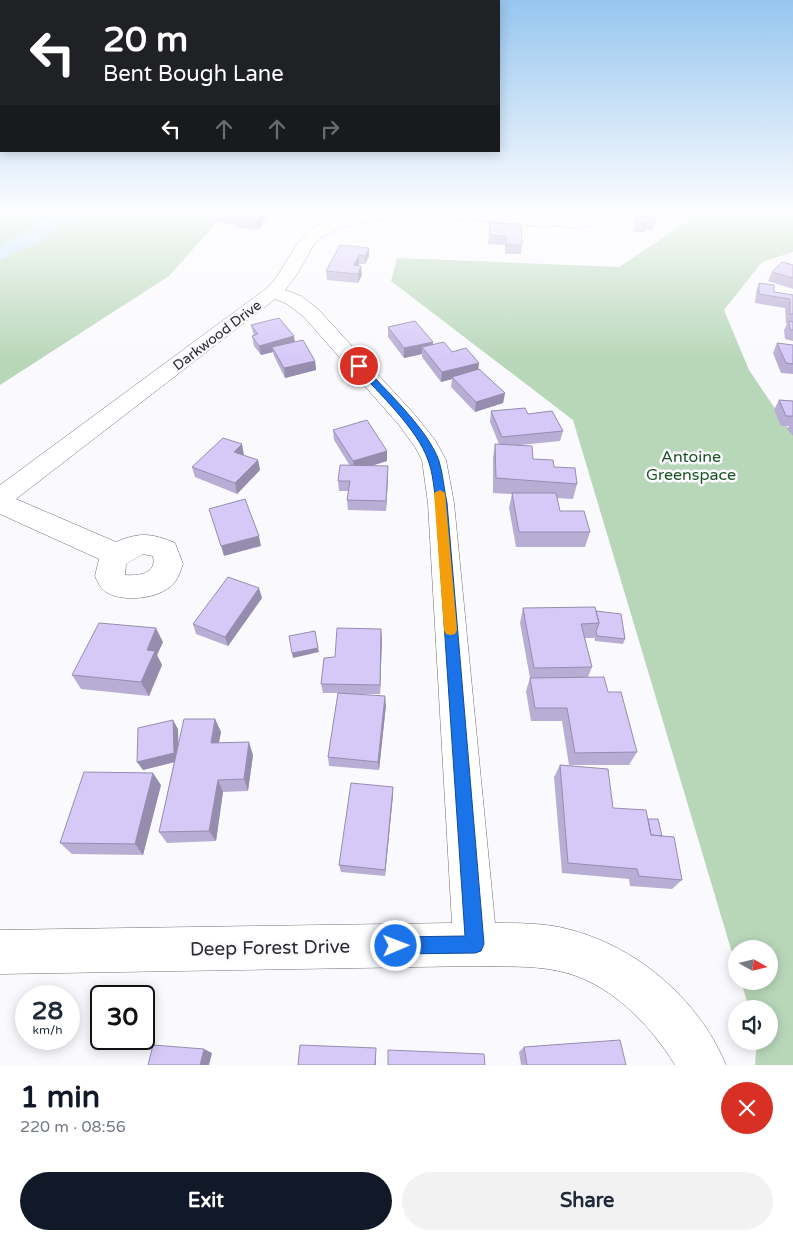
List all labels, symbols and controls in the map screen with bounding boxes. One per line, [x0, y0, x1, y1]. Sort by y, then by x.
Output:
text: 20 m [103, 19, 188, 61]
icon: left [20, 20, 85, 85]
text: Bent Bough Lane [103, 61, 284, 87]
icon: left [157, 115, 185, 143]
icon: ahead [210, 115, 238, 143]
icon: ahead [263, 115, 291, 143]
icon: right [316, 115, 344, 143]
street label: Darkwood Drive [170, 297, 265, 374]
pin [338, 345, 380, 387]
icon: arrive [345, 352, 373, 380]
park label: Antoine Greenspace [646, 447, 736, 485]
position arrow [369, 919, 421, 971]
street label: Deep Forest Drive [190, 936, 350, 960]
north arrow [728, 940, 778, 990]
map controls [728, 940, 778, 1050]
speed limit sign: 30 [90, 985, 155, 1050]
text: 28 [32, 996, 63, 1026]
button: sound [728, 1000, 778, 1050]
text: km/h [32, 1023, 63, 1037]
text: 1 min [20, 1079, 100, 1116]
button: close [721, 1082, 773, 1134]
text: 220 m · 08:56 [20, 1117, 126, 1137]
button: Exit [20, 1172, 392, 1230]
button: Share [402, 1172, 773, 1230]

